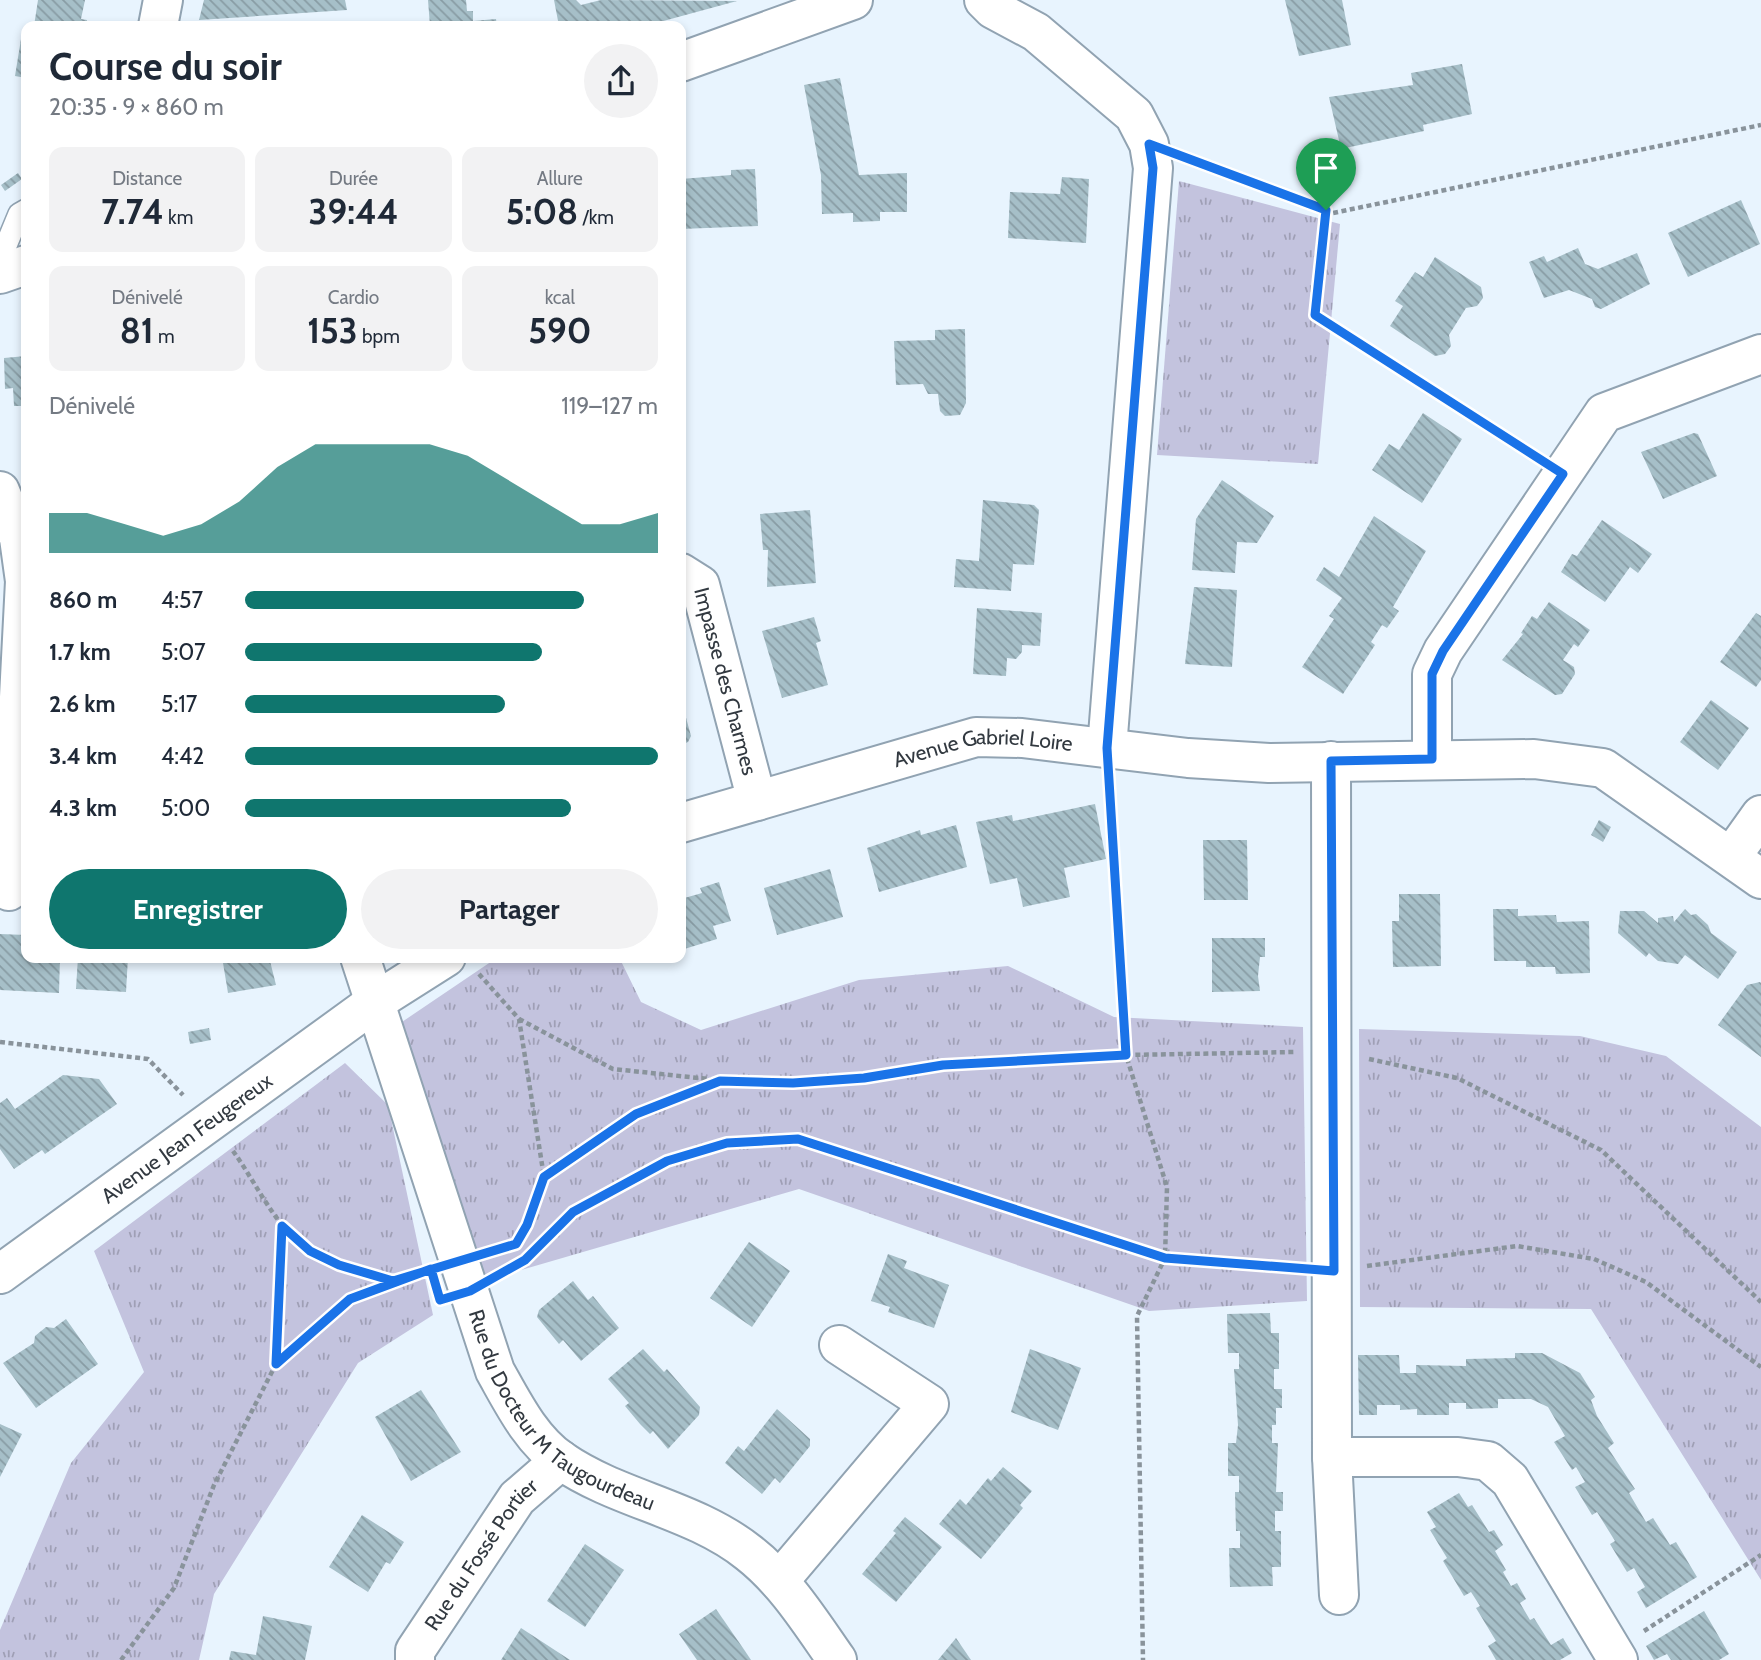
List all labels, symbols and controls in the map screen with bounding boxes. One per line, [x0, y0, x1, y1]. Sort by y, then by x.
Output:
text: Course du soir [49, 43, 282, 90]
button: share [584, 44, 658, 118]
text: 20:35 · 9 × 860 m [49, 93, 224, 121]
pin [1296, 138, 1356, 210]
icon: arrive [1307, 149, 1345, 187]
text: Distance [112, 167, 182, 190]
text: Durée [329, 167, 378, 190]
text: Allure [537, 167, 583, 190]
text: 7.74 [101, 190, 164, 233]
text: 39:44 [309, 190, 398, 233]
text: 5:08 [506, 190, 578, 233]
text: km [164, 206, 193, 229]
text: /km [578, 206, 614, 229]
text: Dénivelé [112, 286, 183, 309]
text: Cardio [328, 286, 379, 309]
text: kcal [545, 286, 575, 309]
text: 81 [120, 309, 154, 352]
text: 153 [307, 309, 358, 352]
text: 590 [528, 309, 591, 352]
text: m [154, 325, 175, 348]
text: bpm [358, 325, 400, 348]
text: Dénivelé [49, 392, 135, 420]
text: 119–127 m [561, 392, 658, 420]
street label: Impasse des Charmes [689, 585, 763, 778]
text: 860 m [49, 586, 117, 614]
text: 4:57 [161, 586, 203, 614]
text: 1.7 km [49, 638, 111, 666]
text: 5:07 [161, 638, 206, 666]
text: 2.6 km [49, 690, 116, 718]
text: 5:17 [161, 690, 197, 718]
street label: Avenue Gabriel Loire [890, 724, 1074, 772]
text: 3.4 km [49, 742, 117, 770]
text: 4:42 [161, 742, 204, 770]
text: 4.3 km [49, 794, 117, 822]
text: 5:00 [161, 794, 210, 822]
button: Enregistrer [49, 869, 347, 949]
button: Partager [361, 869, 658, 949]
street label: Avenue Jean Feugereux [96, 1068, 277, 1208]
street label: Rue du Docteur M Taugourdeau [464, 1306, 658, 1515]
street label: Rue du Fossé Portier [419, 1473, 543, 1635]

